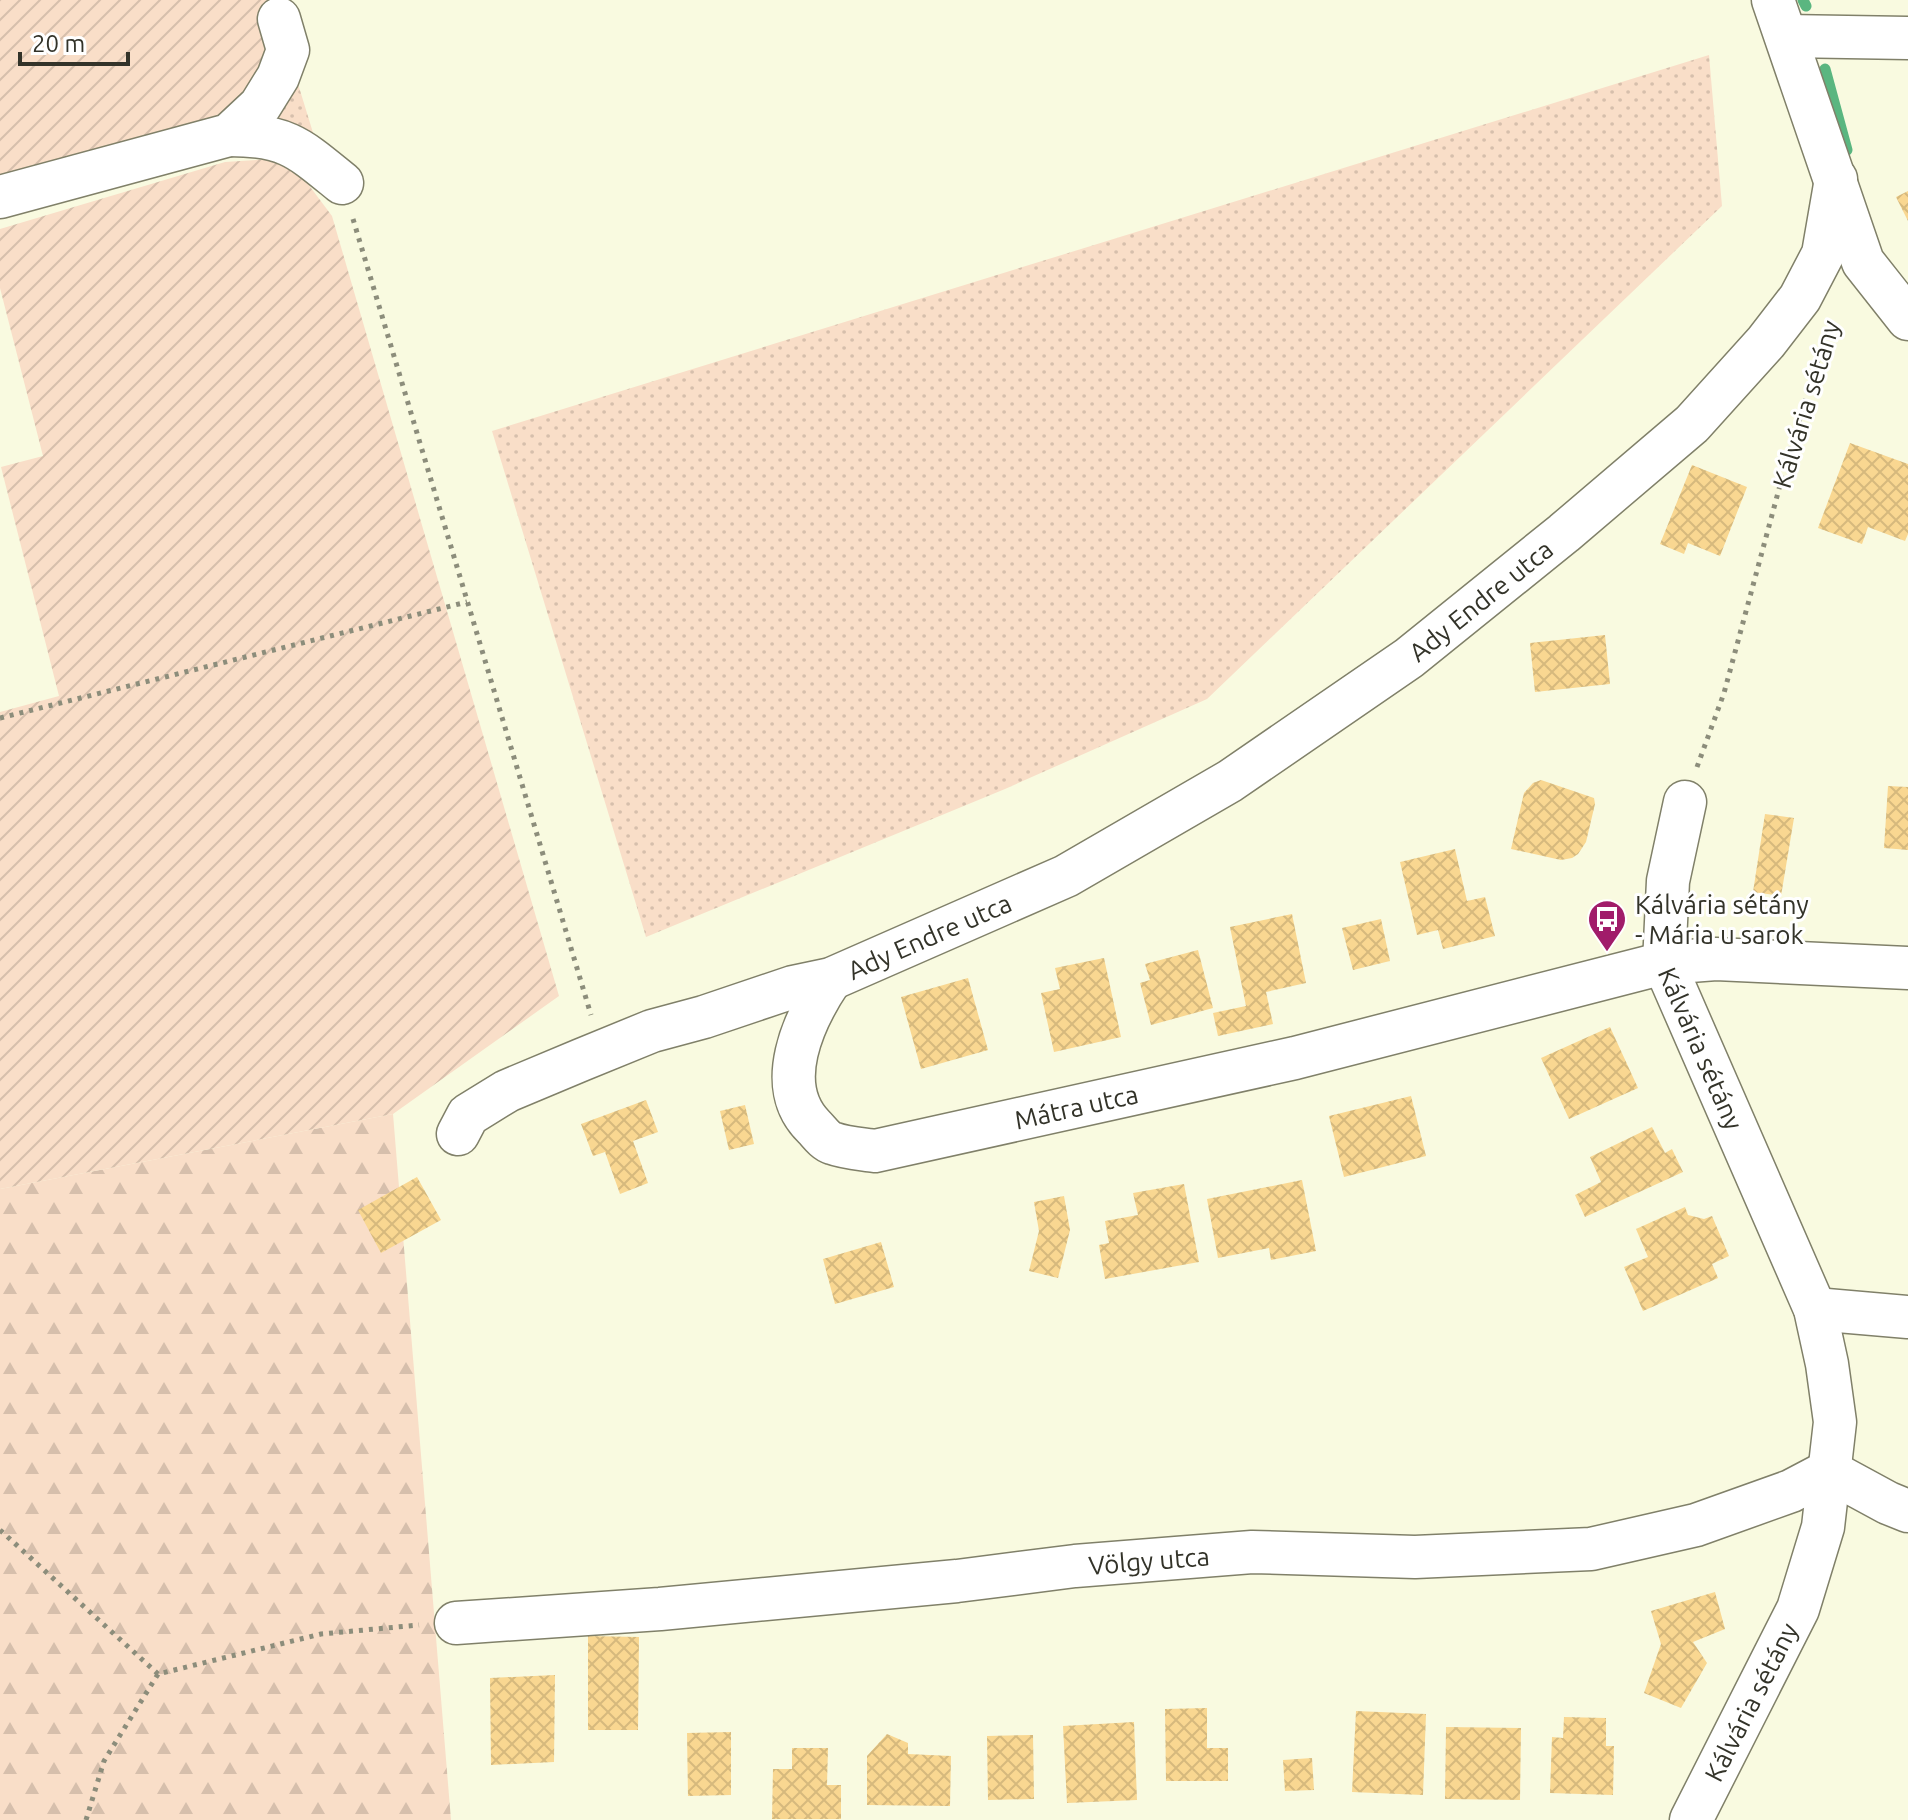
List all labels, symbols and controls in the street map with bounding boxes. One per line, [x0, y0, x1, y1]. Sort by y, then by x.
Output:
scale bar [20, 16, 128, 66]
text: 20 m [32, 30, 85, 57]
street label: Kálvária sétány [1767, 317, 1845, 491]
street label: Ady Endre utca [1403, 534, 1558, 667]
street label: Ady Endre utca [843, 887, 1016, 985]
place label: Kálvária sétány - Mária u sarok [1635, 890, 1809, 949]
bus stop icon: Kálvária sétány - Mária u sarok [1586, 898, 1628, 953]
street label: Kálvária sétány [1653, 963, 1749, 1134]
street label: Mátra utca [1012, 1079, 1141, 1134]
street label: Völgy utca [1087, 1541, 1211, 1579]
street label: Kálvária sétány [1699, 1618, 1803, 1786]

